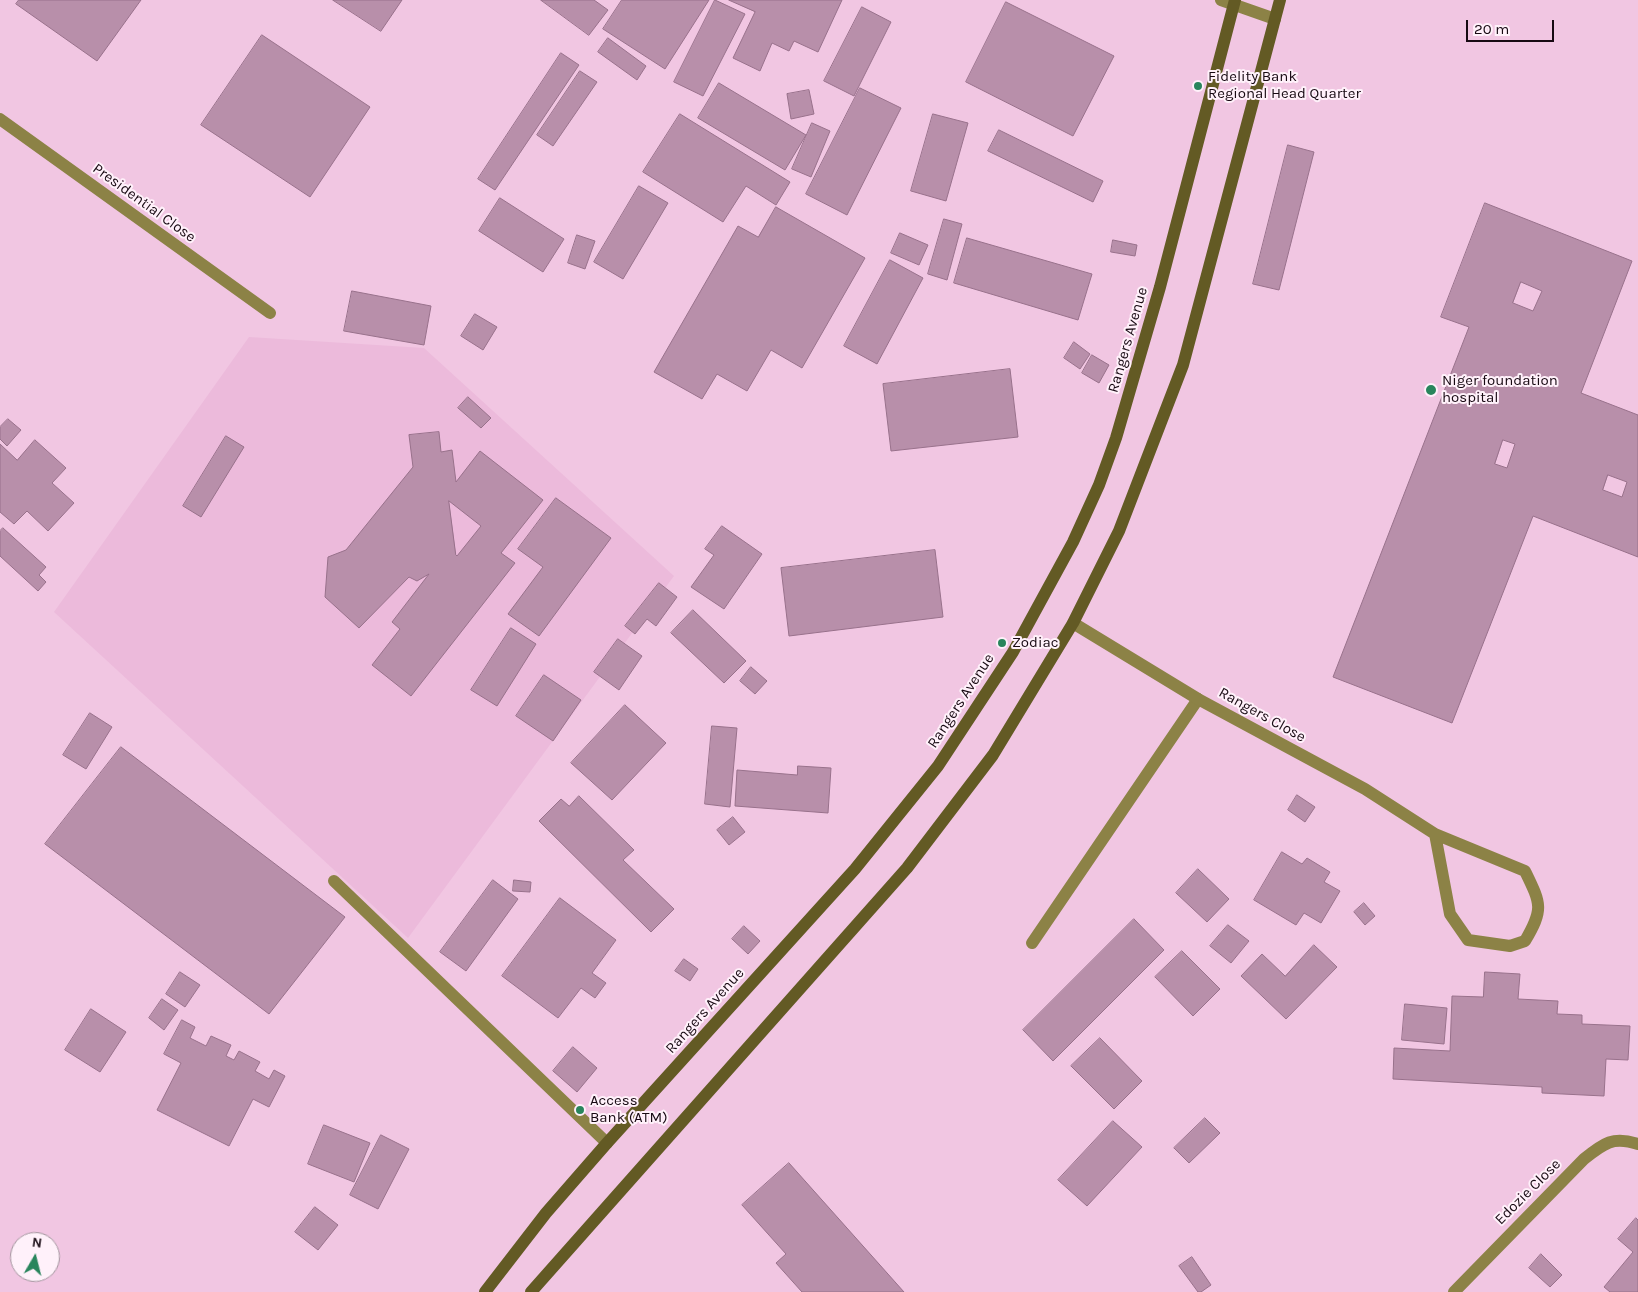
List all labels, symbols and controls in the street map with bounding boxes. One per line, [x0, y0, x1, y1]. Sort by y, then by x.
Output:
scale bar [1468, 10, 1556, 42]
text: 20 m [1474, 20, 1509, 38]
place label: Fidelity Bank Regional Head Quarter [1208, 68, 1361, 103]
marker: Fidelity Bank Regional Head Quarter [1192, 80, 1204, 92]
street label: Presidential Close [89, 160, 199, 246]
street label: Rangers Avenue [1104, 285, 1152, 395]
place label: Niger foundation hospital [1442, 372, 1558, 407]
marker: Niger foundation hospital [1424, 383, 1438, 397]
place label: Zodiac [1012, 634, 1058, 652]
marker: Zodiac [996, 637, 1008, 649]
street label: Rangers Avenue [924, 650, 998, 752]
street label: Rangers Close [1215, 684, 1309, 746]
street label: Rangers Avenue [662, 965, 748, 1057]
place label: Access Bank (ATM) [590, 1092, 668, 1127]
marker: Access Bank (ATM) [574, 1104, 586, 1116]
street label: Edozie Close [1491, 1155, 1565, 1229]
north arrow [10, 1232, 60, 1282]
text: N [31, 1234, 43, 1252]

